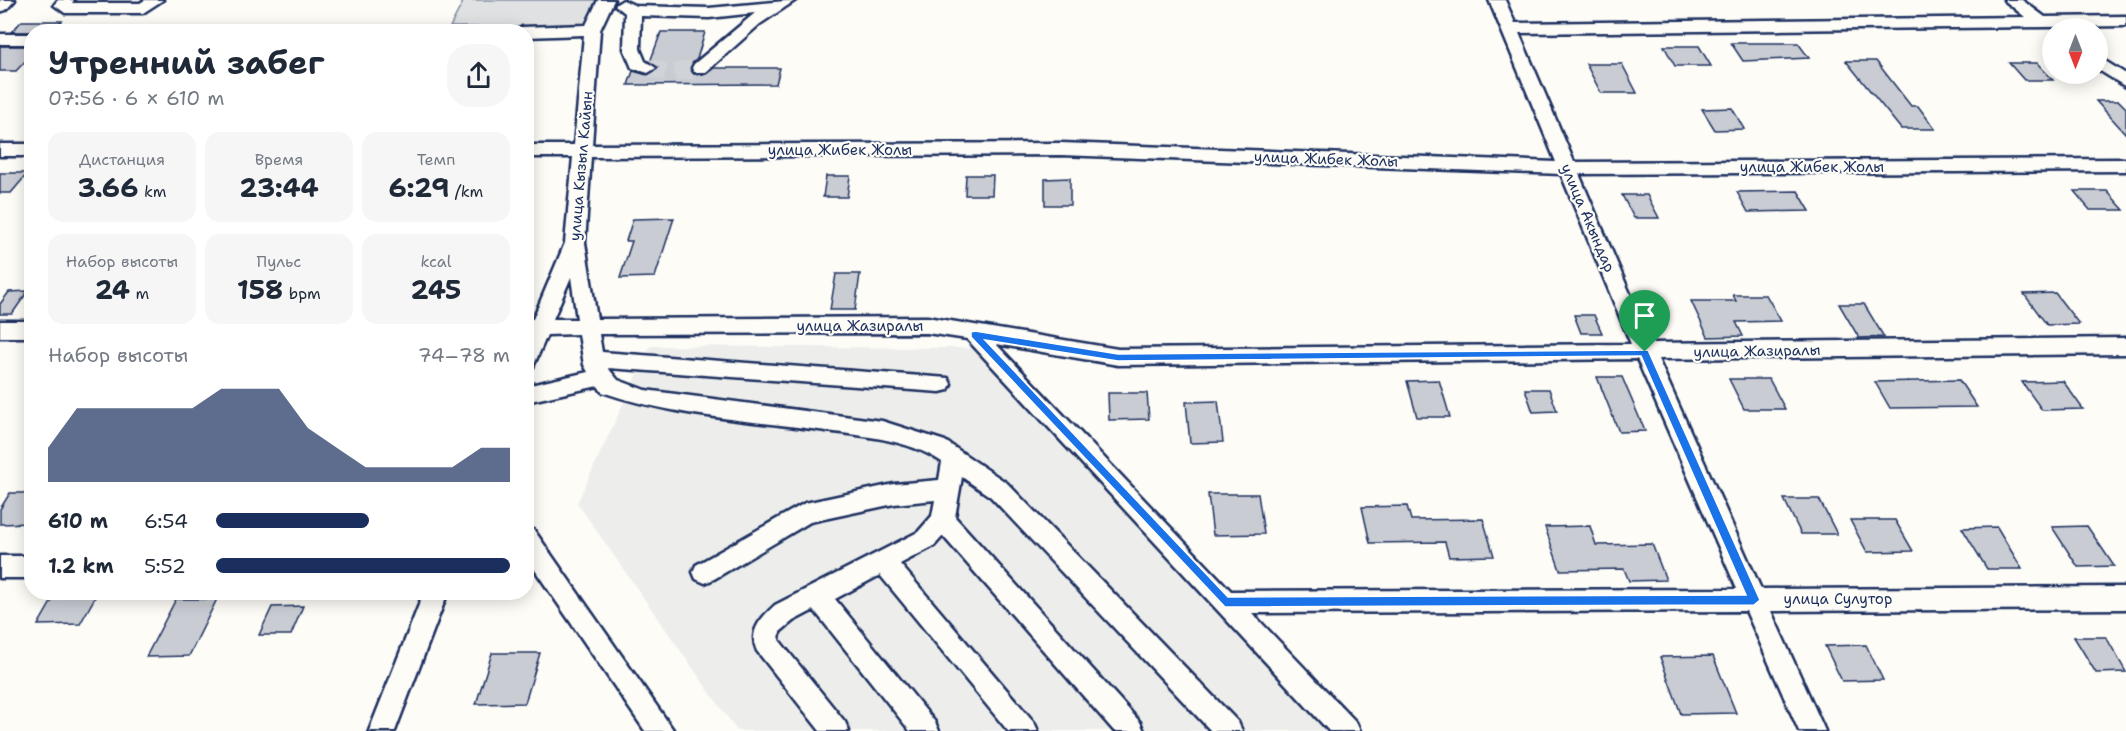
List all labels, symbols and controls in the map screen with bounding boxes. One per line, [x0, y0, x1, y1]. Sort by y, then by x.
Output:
north arrow [2042, 18, 2108, 84]
map controls [2042, 18, 2108, 84]
text: Утренний забег [48, 40, 325, 85]
button: share [447, 44, 510, 107]
text: 07:56 · 6 × 610 m [48, 85, 224, 111]
street label: улица Кызыл Кайын [564, 90, 598, 242]
street label: улица Жибек Жолы [768, 140, 912, 160]
street label: улица Жибек Жолы [1253, 146, 1399, 172]
text: Дистанция [79, 149, 165, 170]
text: Время [255, 149, 303, 170]
text: Темп [417, 149, 455, 170]
street label: улица Жибек Жолы [1740, 157, 1884, 177]
street label: улица Акындар [1556, 161, 1620, 275]
text: 3.66 [77, 170, 138, 205]
text: 23:44 [239, 170, 319, 205]
text: 6:29 [389, 170, 449, 205]
text: km [138, 181, 167, 202]
text: /km [449, 181, 483, 202]
text: Набор высоты [66, 251, 178, 272]
text: Пульс [257, 251, 301, 272]
text: kcal [420, 251, 452, 272]
text: 24 [95, 272, 130, 307]
text: 158 [237, 272, 283, 307]
text: 245 [411, 272, 461, 307]
text: m [130, 283, 149, 304]
text: bpm [283, 283, 321, 304]
pin [1619, 290, 1670, 352]
icon: arrive [1628, 299, 1661, 332]
street label: улица Жазиралы [796, 316, 924, 336]
street label: улица Жазиралы [1693, 340, 1821, 362]
text: Набор высоты [48, 342, 188, 368]
text: 74–78 m [418, 342, 510, 368]
text: 610 m [48, 508, 108, 534]
text: 6:54 [144, 508, 188, 534]
text: 1.2 km [48, 553, 114, 579]
text: 5:52 [144, 553, 186, 579]
street label: улица Сулутор [1784, 589, 1892, 609]

